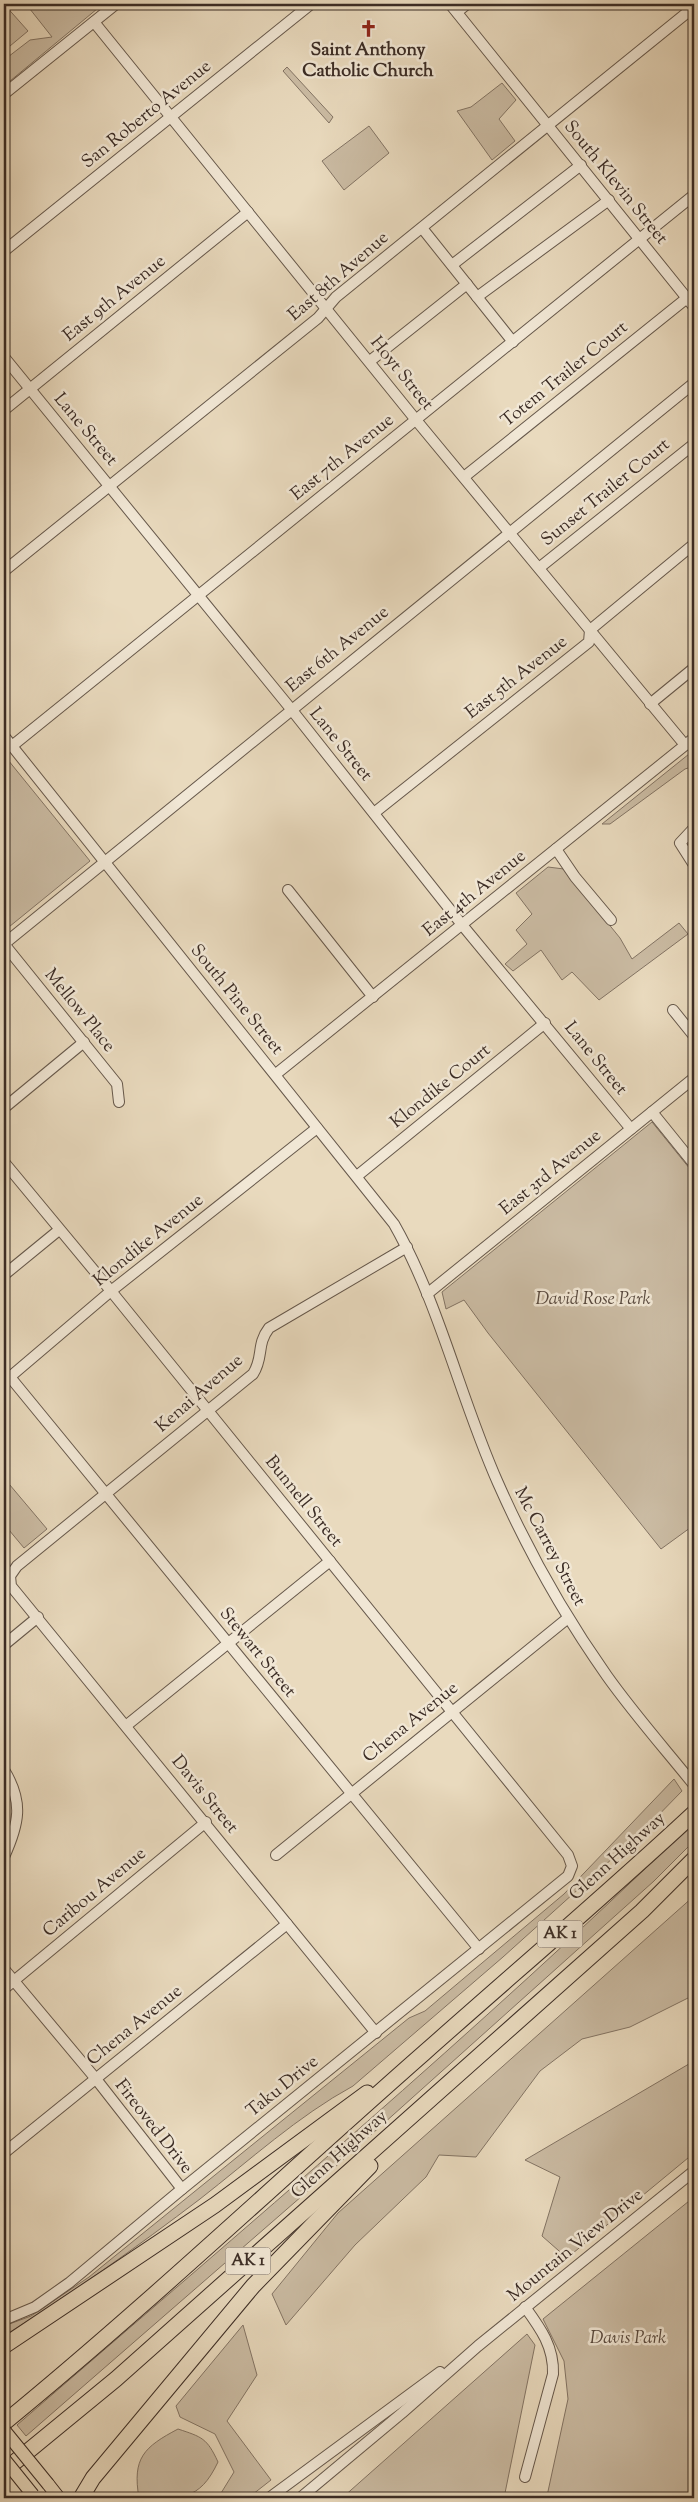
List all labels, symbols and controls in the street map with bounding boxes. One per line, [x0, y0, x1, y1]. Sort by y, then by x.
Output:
church icon: Saint Anthony Catholic Church [358, 18, 378, 38]
place label: Saint Anthony Catholic Church [302, 38, 434, 85]
street label: San Roberto Avenue [76, 54, 218, 176]
street label: South Klevin Street [557, 115, 673, 251]
street label: East 8th Avenue [283, 226, 395, 328]
street label: East 9th Avenue [58, 249, 172, 349]
street label: Totem Trailer Court [496, 316, 634, 434]
street label: Hoyt Street [363, 331, 439, 417]
street label: Lane Street [47, 388, 123, 472]
street label: East 7th Avenue [286, 408, 400, 508]
street label: Sunset Trailer Court [536, 433, 676, 553]
street label: East 6th Avenue [281, 600, 395, 700]
street label: East 5th Avenue [460, 630, 574, 726]
street label: Lane Street [302, 703, 378, 787]
street label: East 4th Avenue [418, 844, 532, 944]
street label: South Pine Street [183, 939, 289, 1061]
street label: Mellow Place [37, 964, 121, 1058]
street label: Lane Street [557, 1017, 633, 1101]
street label: Klondike Court [385, 1038, 497, 1136]
street label: East 3rd Avenue [495, 1124, 607, 1222]
street label: Klondike Avenue [88, 1188, 210, 1294]
park label: David Rose Park [535, 1287, 651, 1313]
street label: Kenai Avenue [150, 1349, 250, 1439]
street label: Bunnell Street [258, 1451, 348, 1553]
street label: Mc Carrey Street [507, 1483, 591, 1611]
street label: Stewart Street [212, 1602, 302, 1704]
street label: Chena Avenue [358, 1676, 464, 1770]
street label: Davis Street [164, 1750, 244, 1840]
street label: Glenn Highway [564, 1807, 672, 1907]
street label: Caribou Avenue [38, 1842, 152, 1944]
road number: AK 1 [538, 1920, 582, 1948]
street label: Chena Avenue [82, 1979, 188, 2073]
street label: Taku Drive [241, 2050, 325, 2124]
street label: Fireoved Drive [108, 2074, 198, 2180]
street label: Glenn Highway [286, 2105, 394, 2205]
street label: Mountain View Drive [502, 2183, 650, 2309]
road number: AK 1 [226, 2248, 270, 2274]
park label: Davis Park [590, 2326, 666, 2352]

